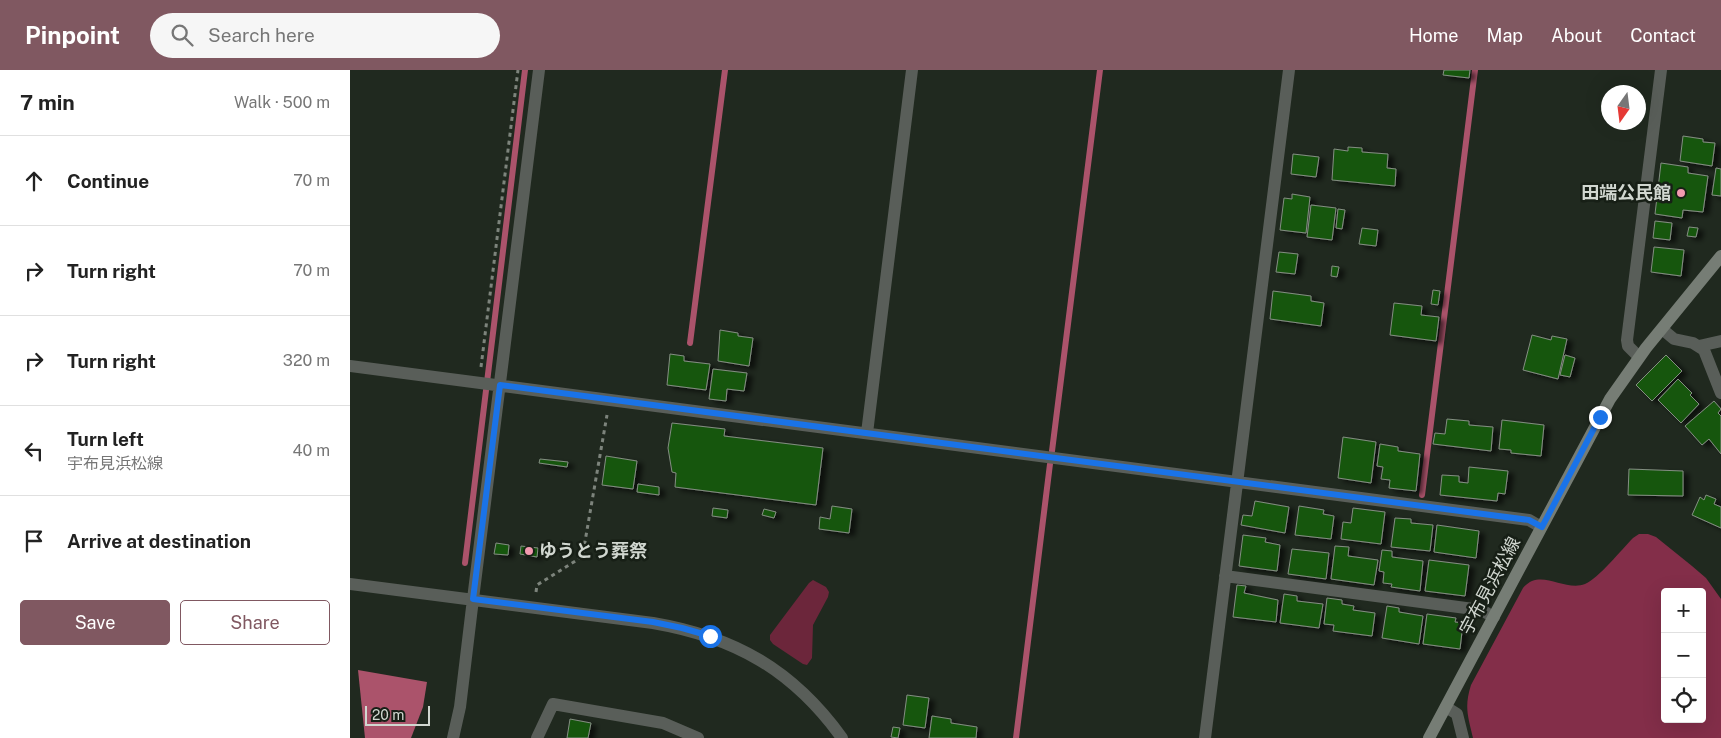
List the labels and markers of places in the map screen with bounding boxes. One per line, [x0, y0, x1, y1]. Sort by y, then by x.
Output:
place label: 田端公民館 [1581, 182, 1671, 203]
marker: 田端公民館 [1675, 187, 1687, 199]
place label: ゆうとう葬祭 [539, 540, 647, 561]
marker: ゆうとう葬祭 [523, 545, 535, 557]

